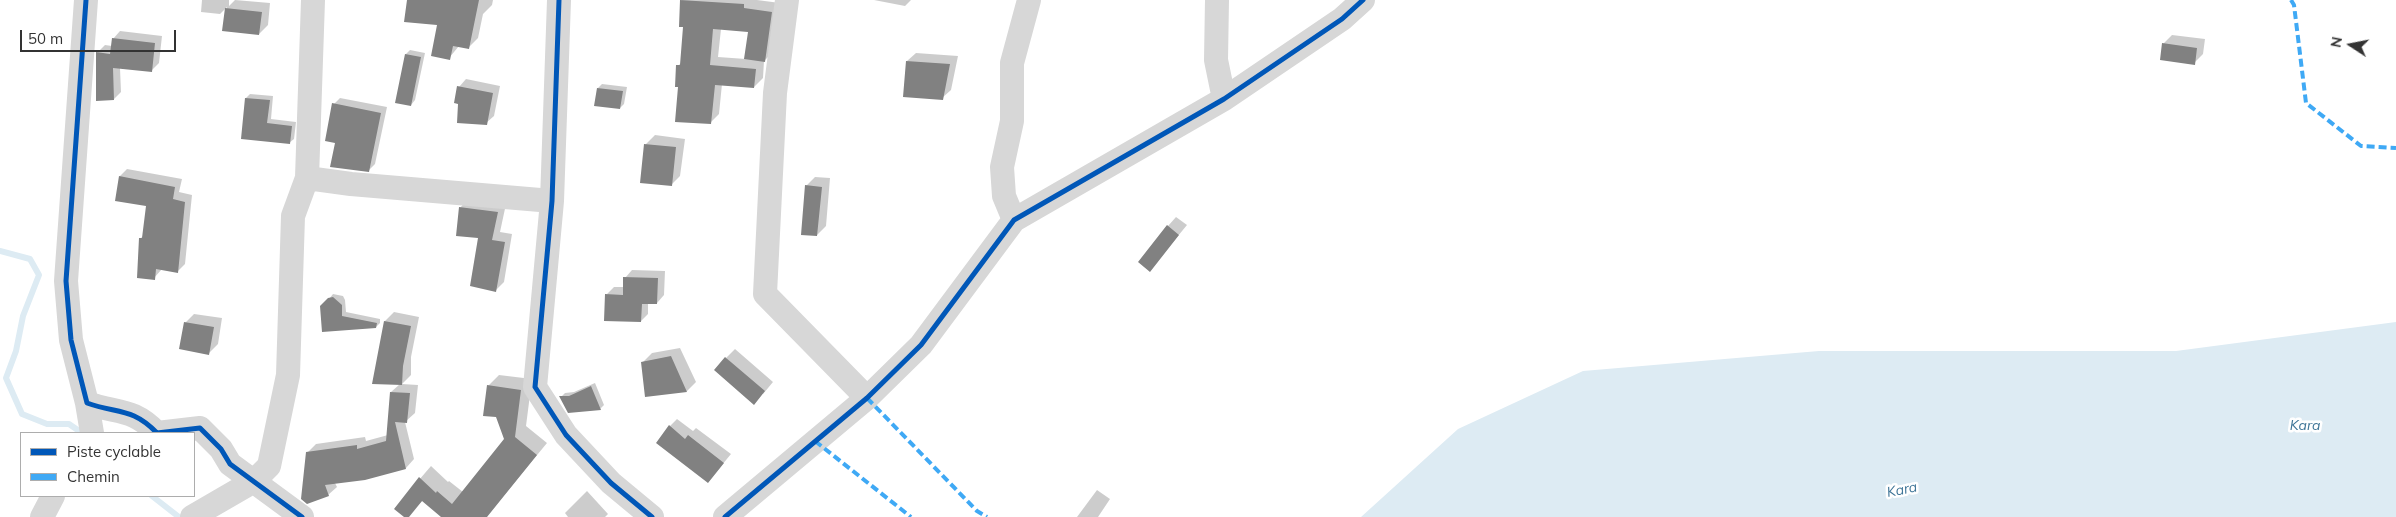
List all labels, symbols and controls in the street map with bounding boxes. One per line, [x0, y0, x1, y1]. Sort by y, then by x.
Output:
scale bar [22, 20, 179, 52]
north arrow [2326, 20, 2376, 70]
text: 50 m [28, 29, 63, 48]
text: N [2326, 35, 2346, 49]
water label: Kara [2290, 418, 2320, 434]
legend [20, 432, 195, 497]
text: Piste cyclable [67, 442, 161, 461]
text: Chemin [67, 467, 120, 486]
water label: Kara [1885, 479, 1919, 501]

